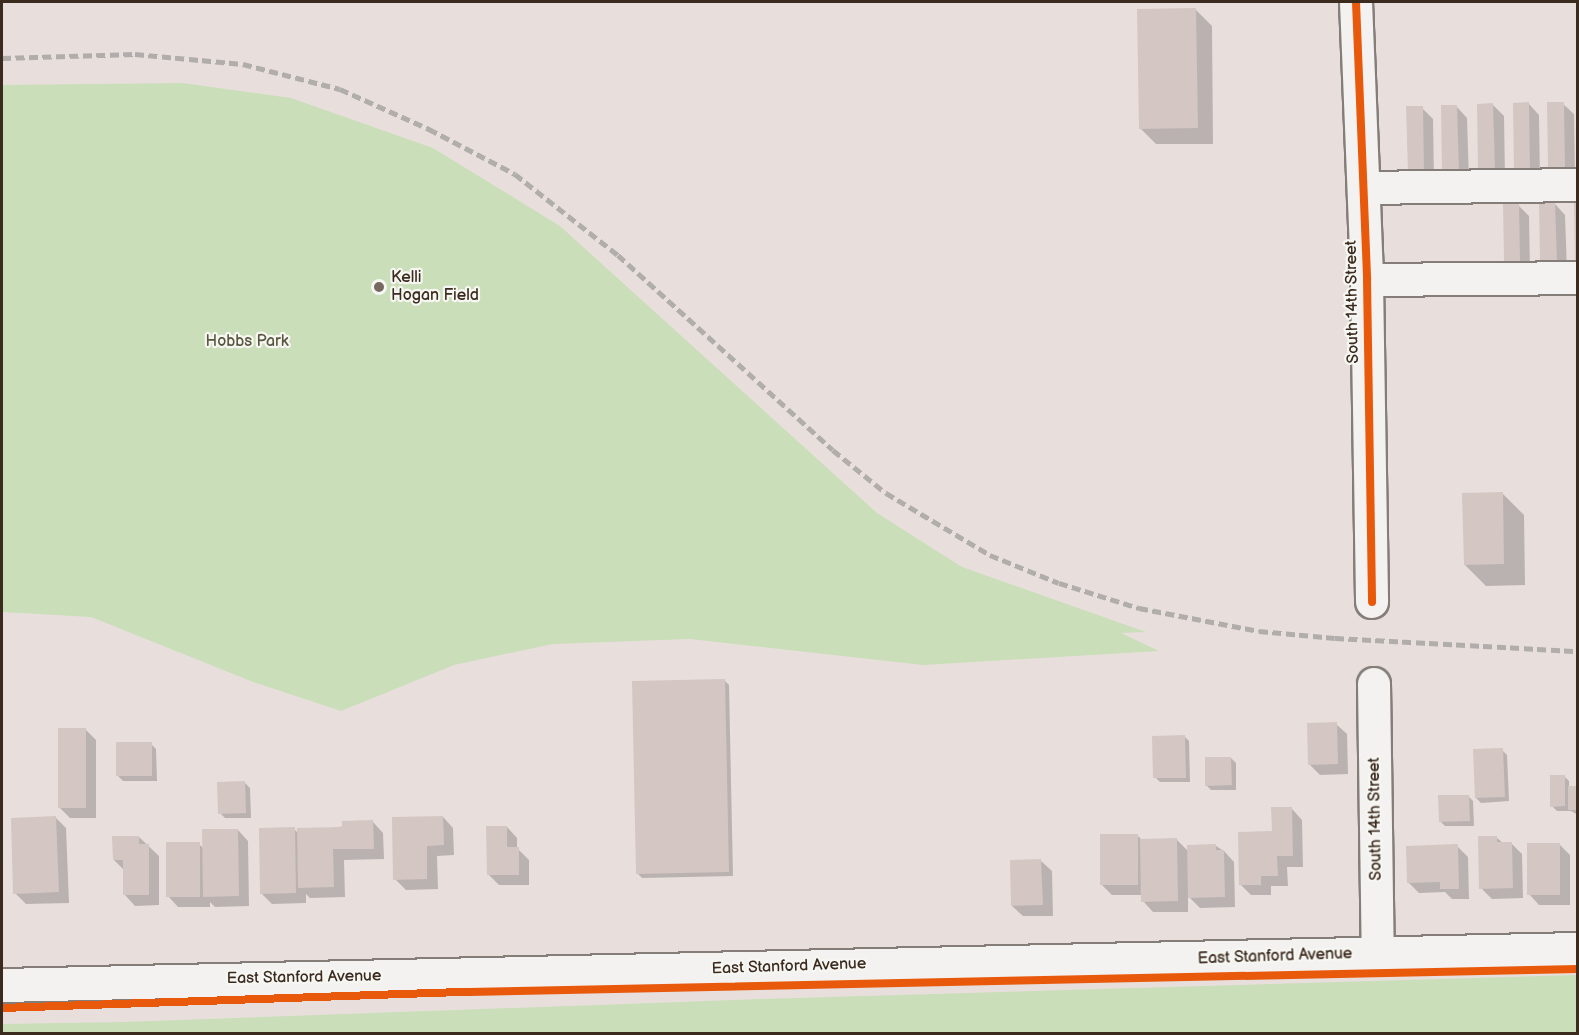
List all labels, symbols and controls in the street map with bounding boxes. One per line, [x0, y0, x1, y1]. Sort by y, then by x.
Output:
street label: South 14th Street [1342, 240, 1364, 364]
place label: Kelli Hogan Field [391, 268, 479, 306]
marker: Kelli Hogan Field [372, 280, 386, 294]
park label: Hobbs Park [205, 332, 289, 352]
street label: South 14th Street [1365, 757, 1387, 881]
street label: East Stanford Avenue [1197, 945, 1353, 969]
street label: East Stanford Avenue [711, 955, 867, 979]
street label: East Stanford Avenue [226, 967, 382, 989]

